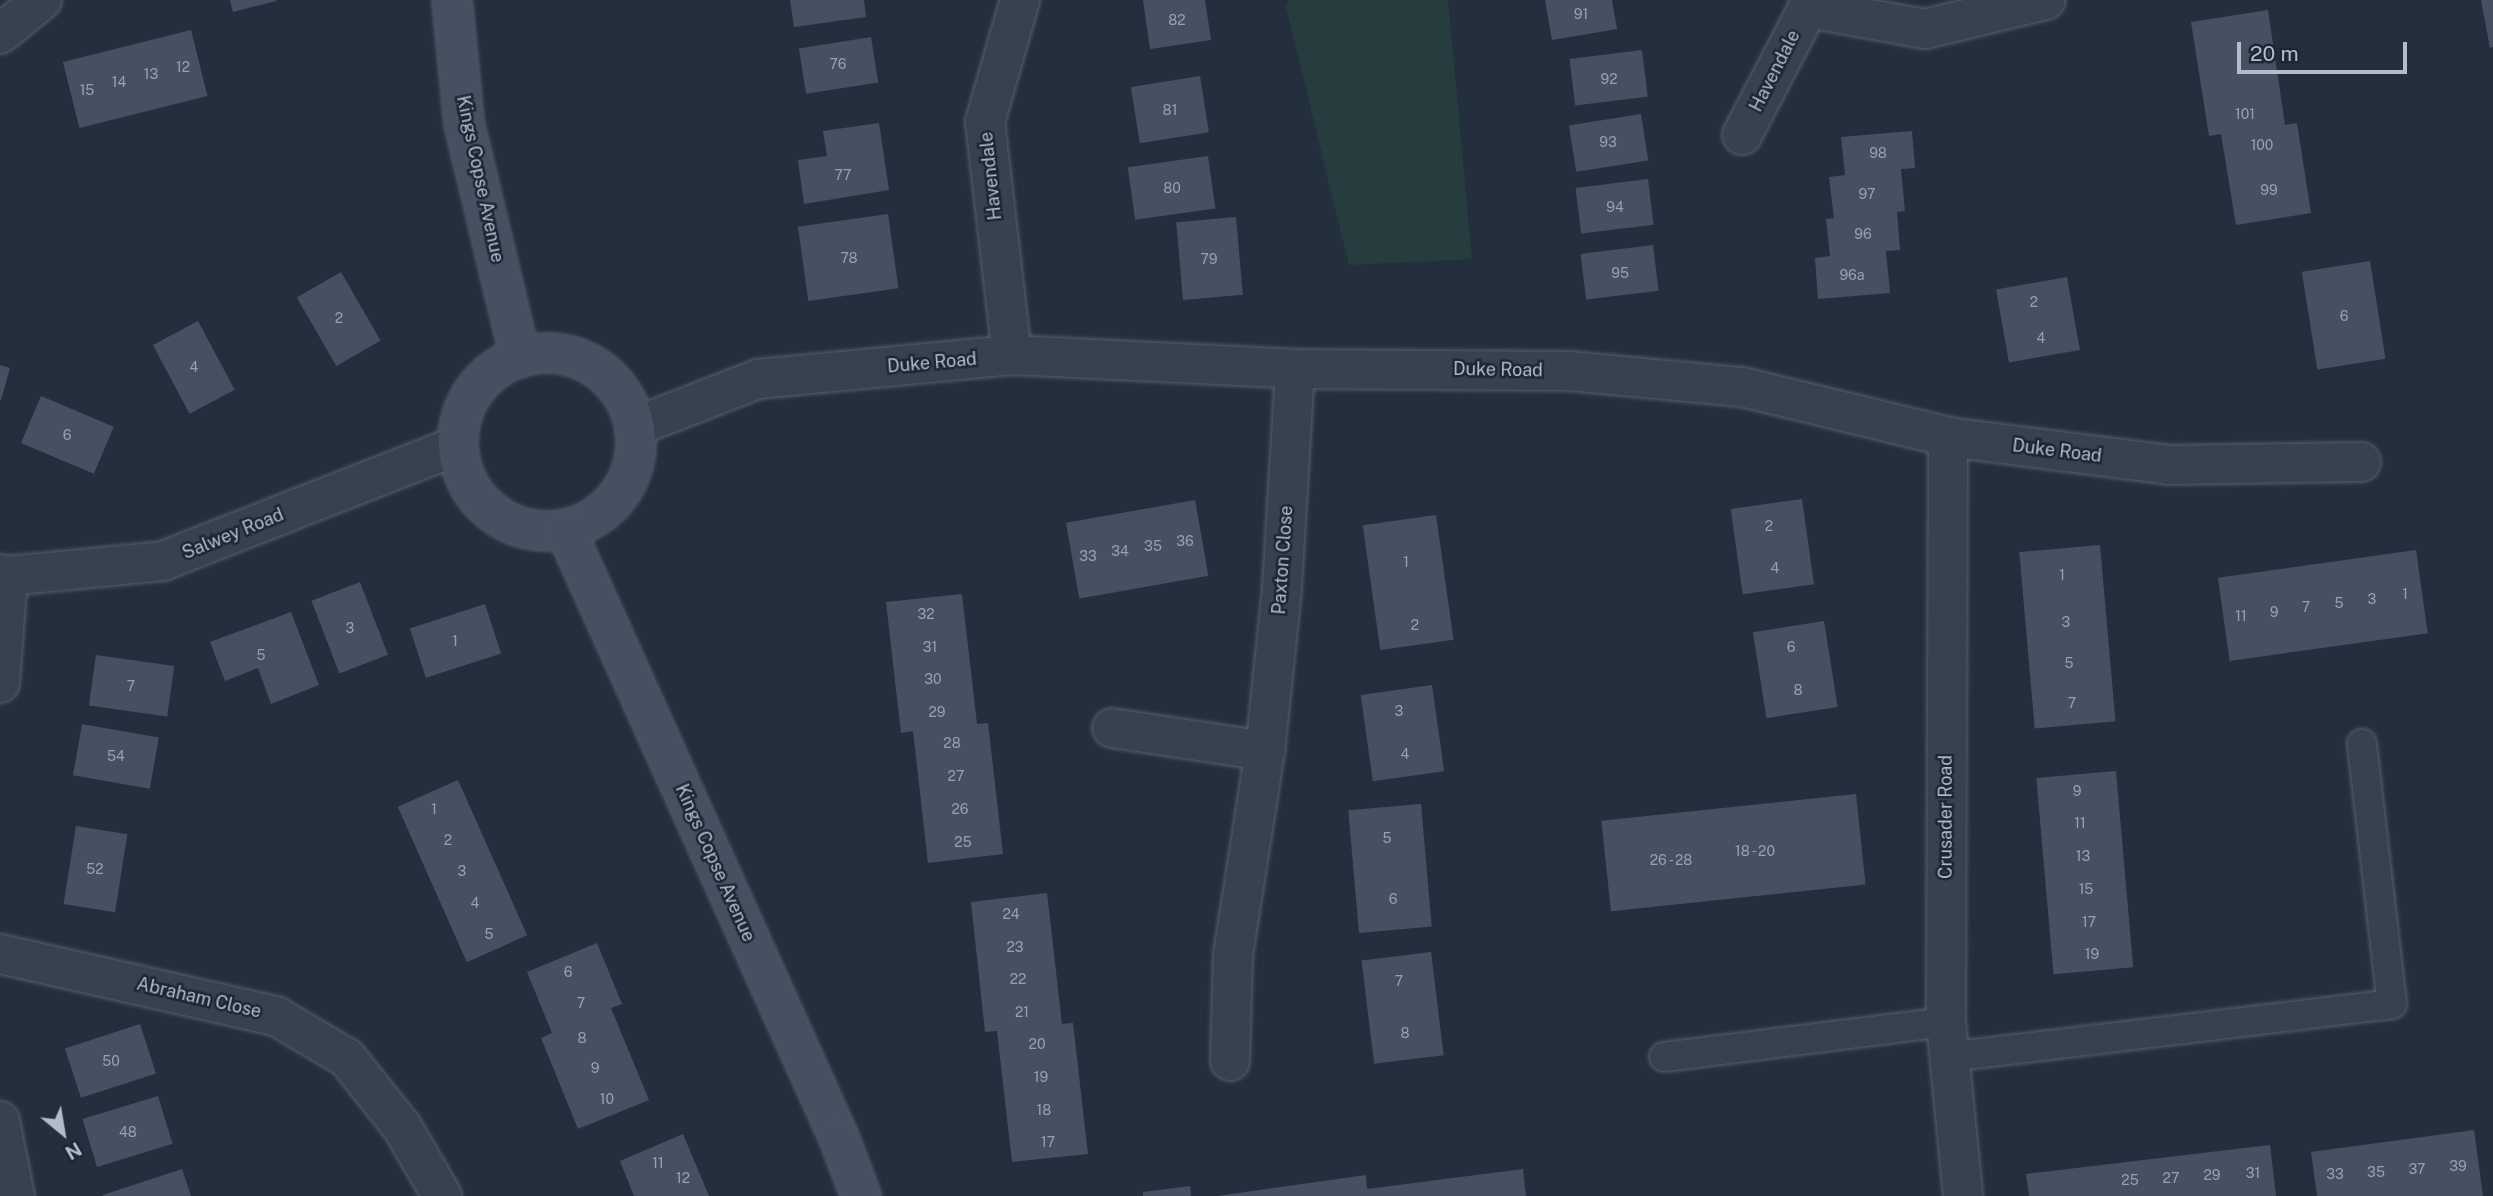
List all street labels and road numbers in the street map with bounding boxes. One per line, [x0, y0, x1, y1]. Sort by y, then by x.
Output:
street label: Havendale [1745, 27, 1805, 115]
street label: Kings Copse Avenue [452, 93, 508, 265]
street label: Havendale [976, 131, 1006, 221]
street label: Duke Road [886, 348, 978, 378]
street label: Duke Road [1453, 358, 1543, 382]
street label: Duke Road [2011, 435, 2103, 467]
street label: Salwey Road [179, 504, 287, 564]
street label: Paxton Close [1268, 505, 1298, 615]
street label: Crusader Road [1935, 755, 1957, 879]
street label: Kings Copse Avenue [671, 781, 759, 945]
street label: Abraham Close [135, 973, 263, 1023]

